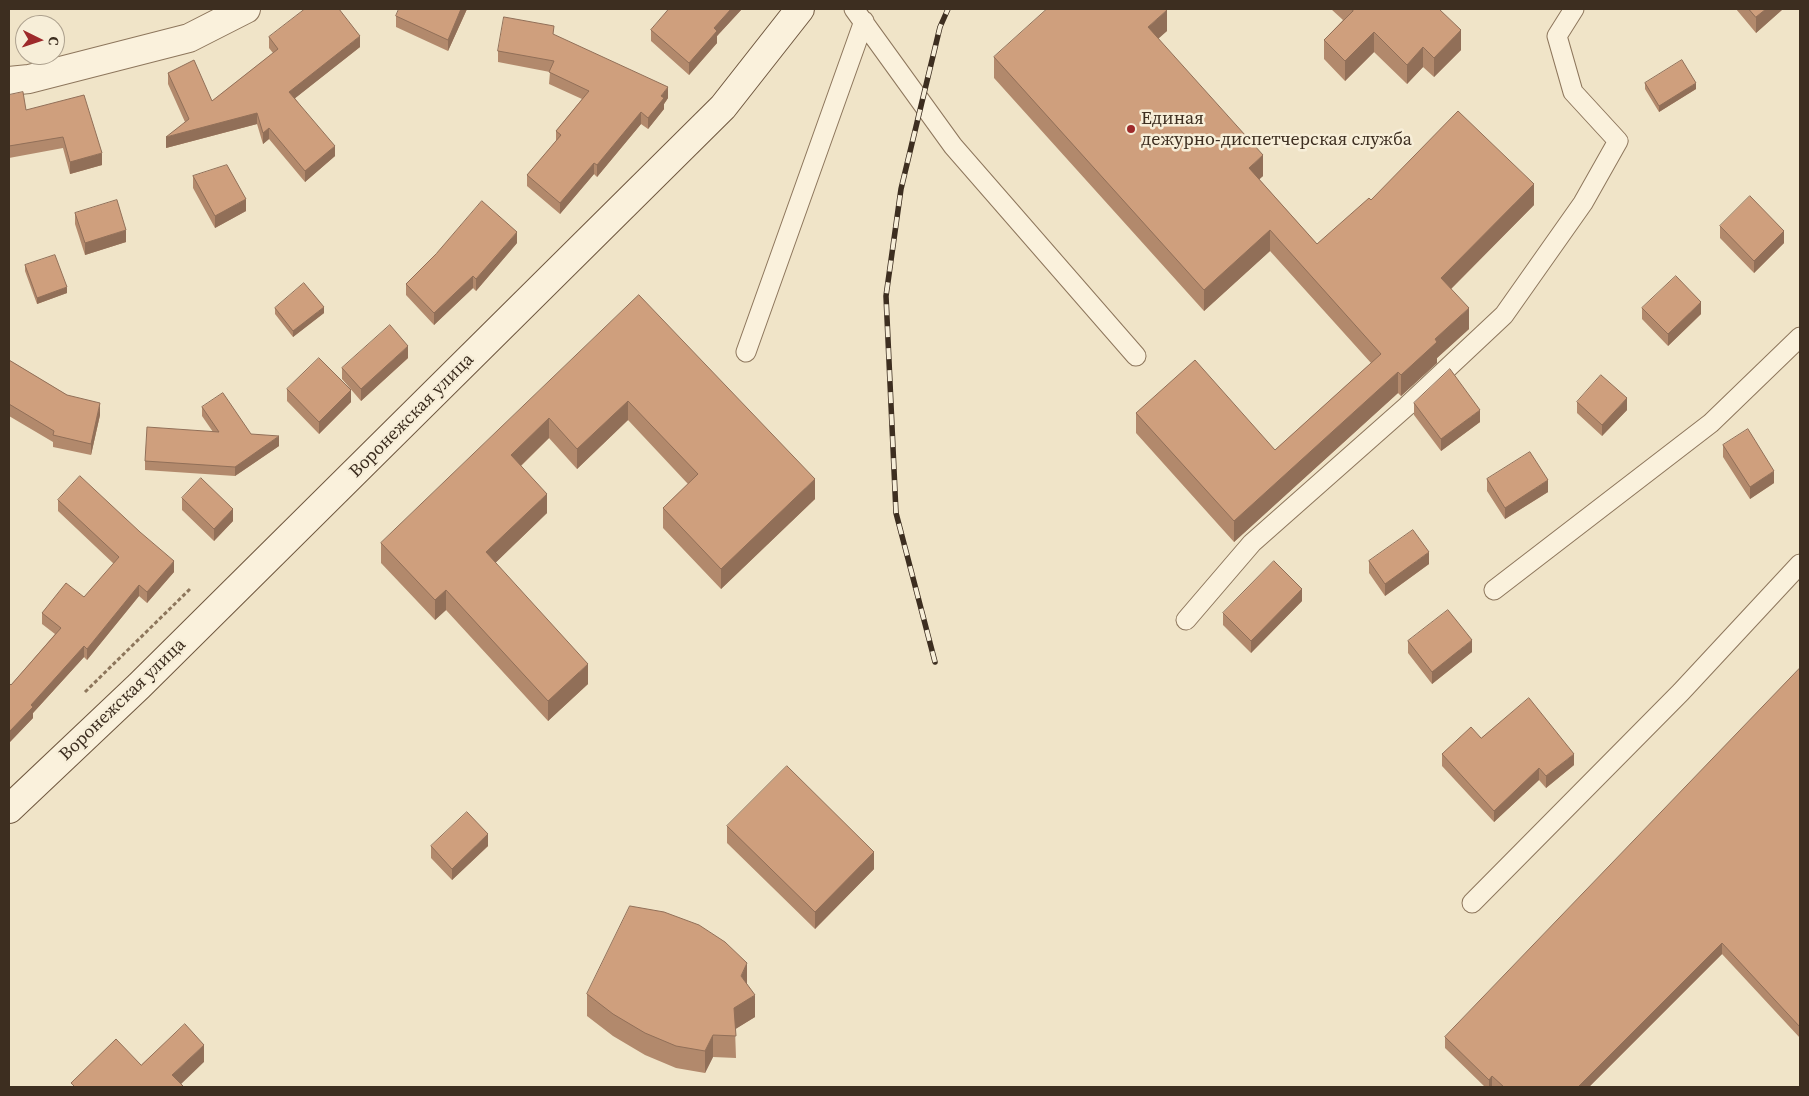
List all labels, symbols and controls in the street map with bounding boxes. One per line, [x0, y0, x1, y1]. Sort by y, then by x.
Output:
north arrow [15, 15, 65, 65]
text: С [44, 36, 64, 46]
place label: Единая дежурно-диспетчерская служба [1141, 108, 1412, 150]
marker: Единая дежурно-диспетчерская служба [1125, 123, 1137, 135]
street label: Воронежская улица [345, 349, 479, 483]
street label: Воронежская улица [55, 634, 191, 766]

